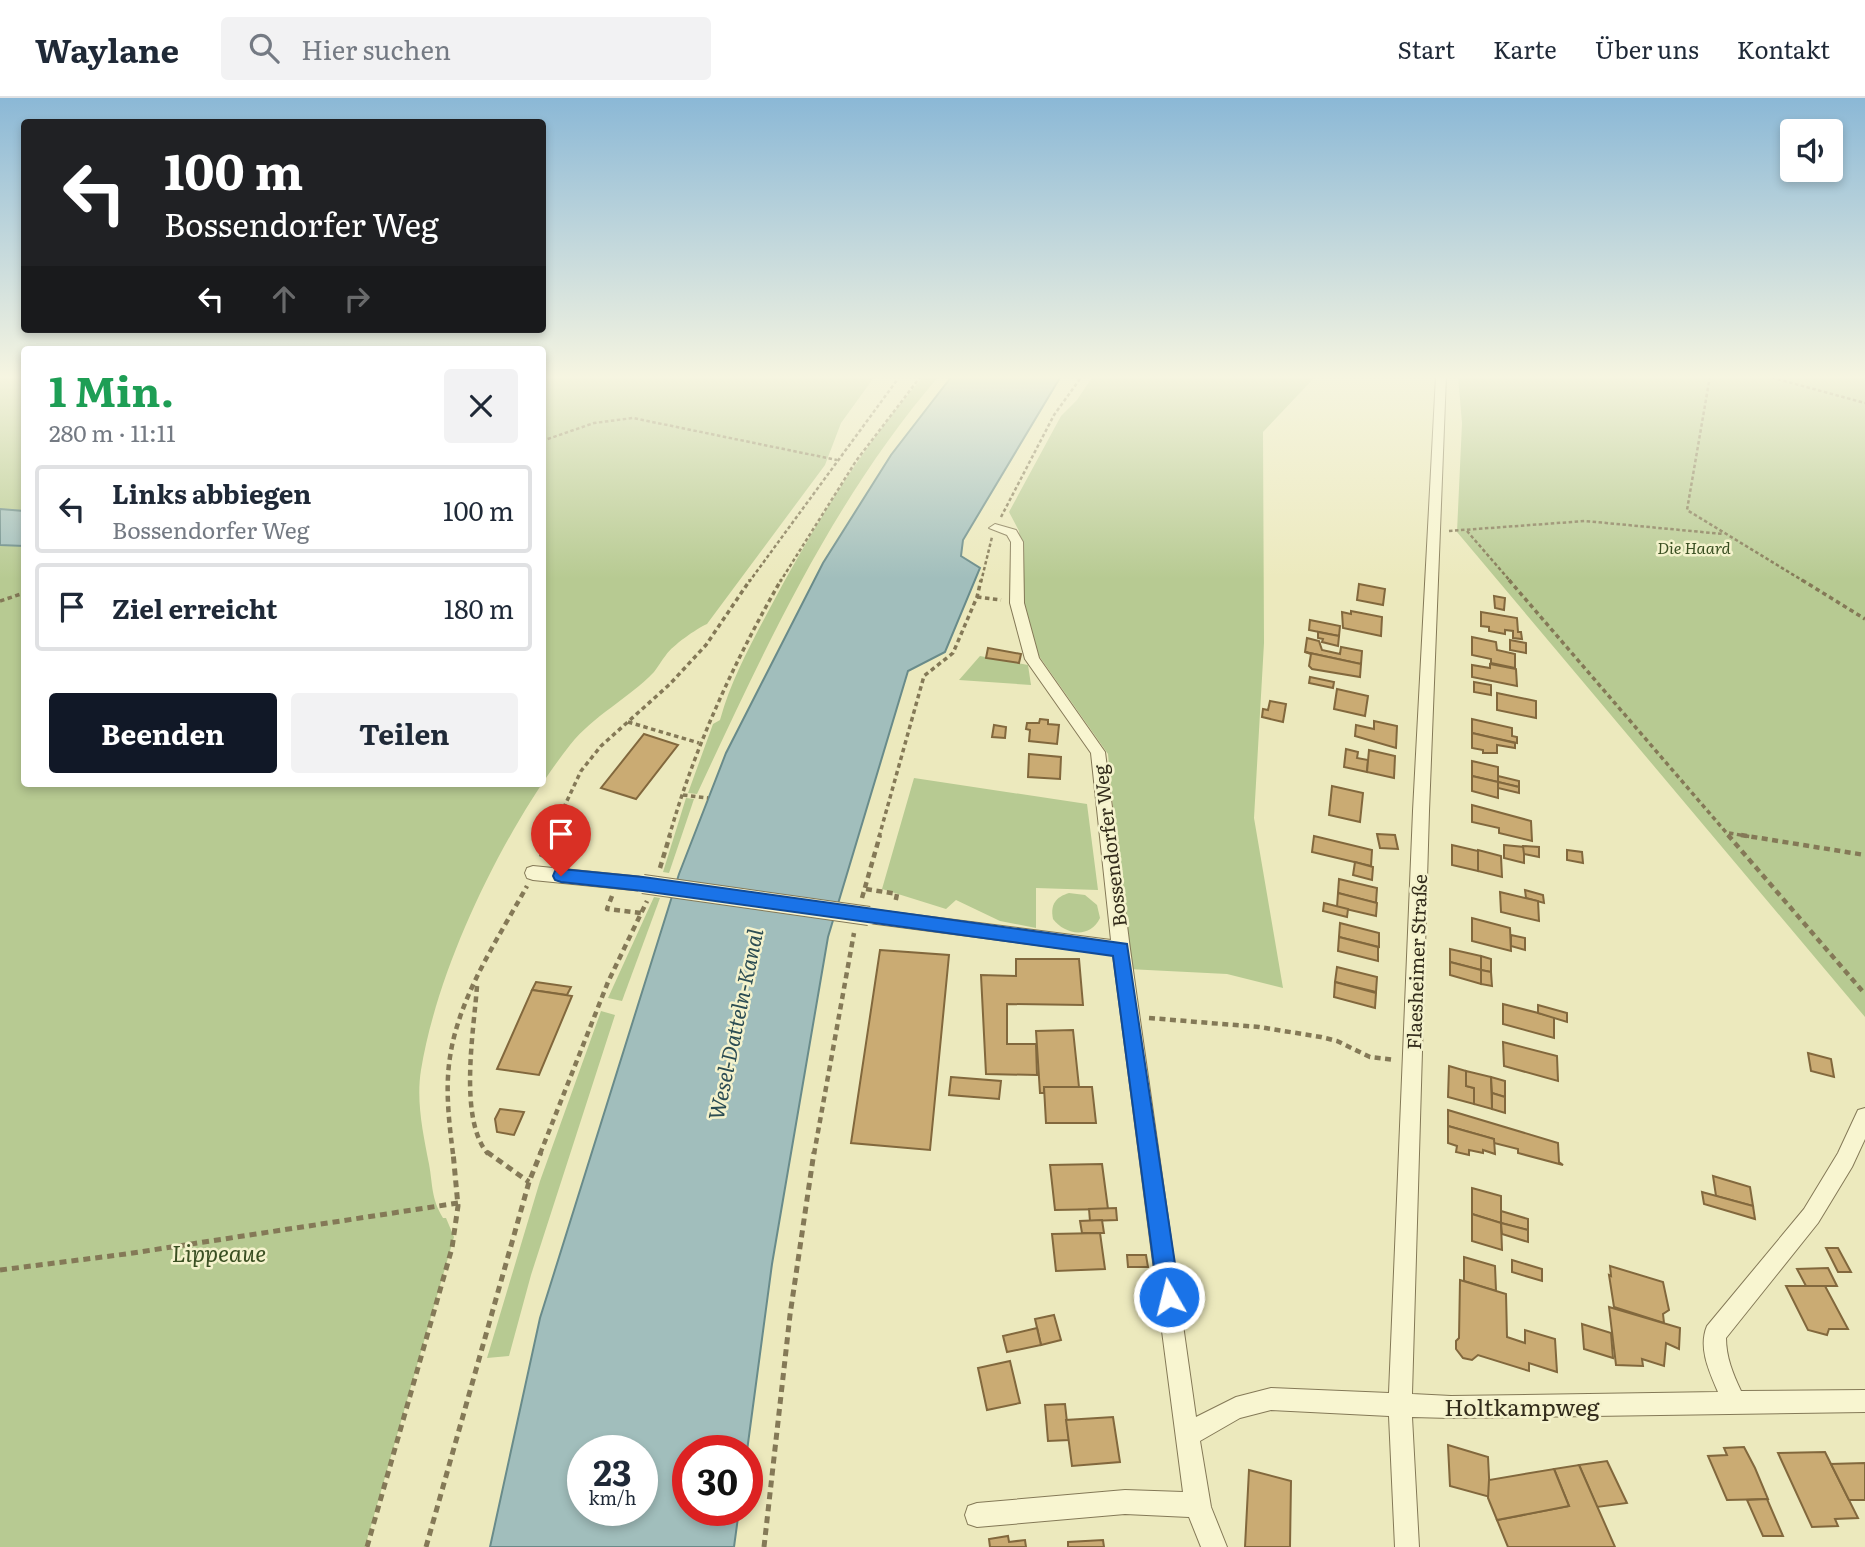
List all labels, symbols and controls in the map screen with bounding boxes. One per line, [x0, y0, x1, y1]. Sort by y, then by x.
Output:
search box [221, 17, 711, 80]
text: Waylane [35, 24, 179, 73]
icon: search [245, 29, 283, 67]
text: Hier suchen [301, 29, 451, 68]
text: Start [1398, 31, 1455, 66]
text: Karte [1493, 31, 1557, 66]
text: Über uns [1595, 31, 1699, 66]
text: Kontakt [1737, 31, 1830, 66]
map controls [1780, 119, 1843, 182]
button: sound [1780, 119, 1843, 182]
text: 100 m [164, 132, 303, 205]
icon: left [49, 147, 140, 238]
text: Bossendorfer Weg [164, 199, 439, 247]
icon: left [192, 280, 230, 318]
icon: ahead [265, 280, 303, 318]
icon: right [338, 280, 376, 318]
text: 1 Min. [49, 358, 174, 420]
button: close [444, 369, 518, 443]
text: 280 m · 11:11 [49, 415, 176, 449]
text: Links abbiegen [112, 473, 311, 512]
icon: left [53, 490, 91, 528]
text: 100 m [443, 490, 514, 529]
text: Bossendorfer Weg [112, 512, 310, 546]
park label: Die Haard [1657, 535, 1732, 559]
icon: arrive [53, 588, 91, 626]
text: Ziel erreicht [112, 588, 277, 627]
text: 180 m [444, 588, 514, 627]
button: Beenden [49, 693, 277, 773]
button: Teilen [291, 693, 518, 773]
street label: Bossendorfer Weg [1085, 763, 1133, 929]
pin [531, 804, 591, 876]
icon: arrive [542, 815, 580, 853]
street label: Flaesheimer Straße [1399, 874, 1433, 1050]
water label: Wesel-Datteln-Kanal [699, 926, 769, 1122]
park label: Lippeaue [172, 1235, 266, 1269]
position arrow [1132, 1260, 1206, 1334]
street label: Holtkampweg [1444, 1389, 1600, 1423]
speed limit sign: 30 [672, 1435, 763, 1526]
text: 23 [593, 1445, 632, 1497]
text: km/h [589, 1484, 636, 1511]

